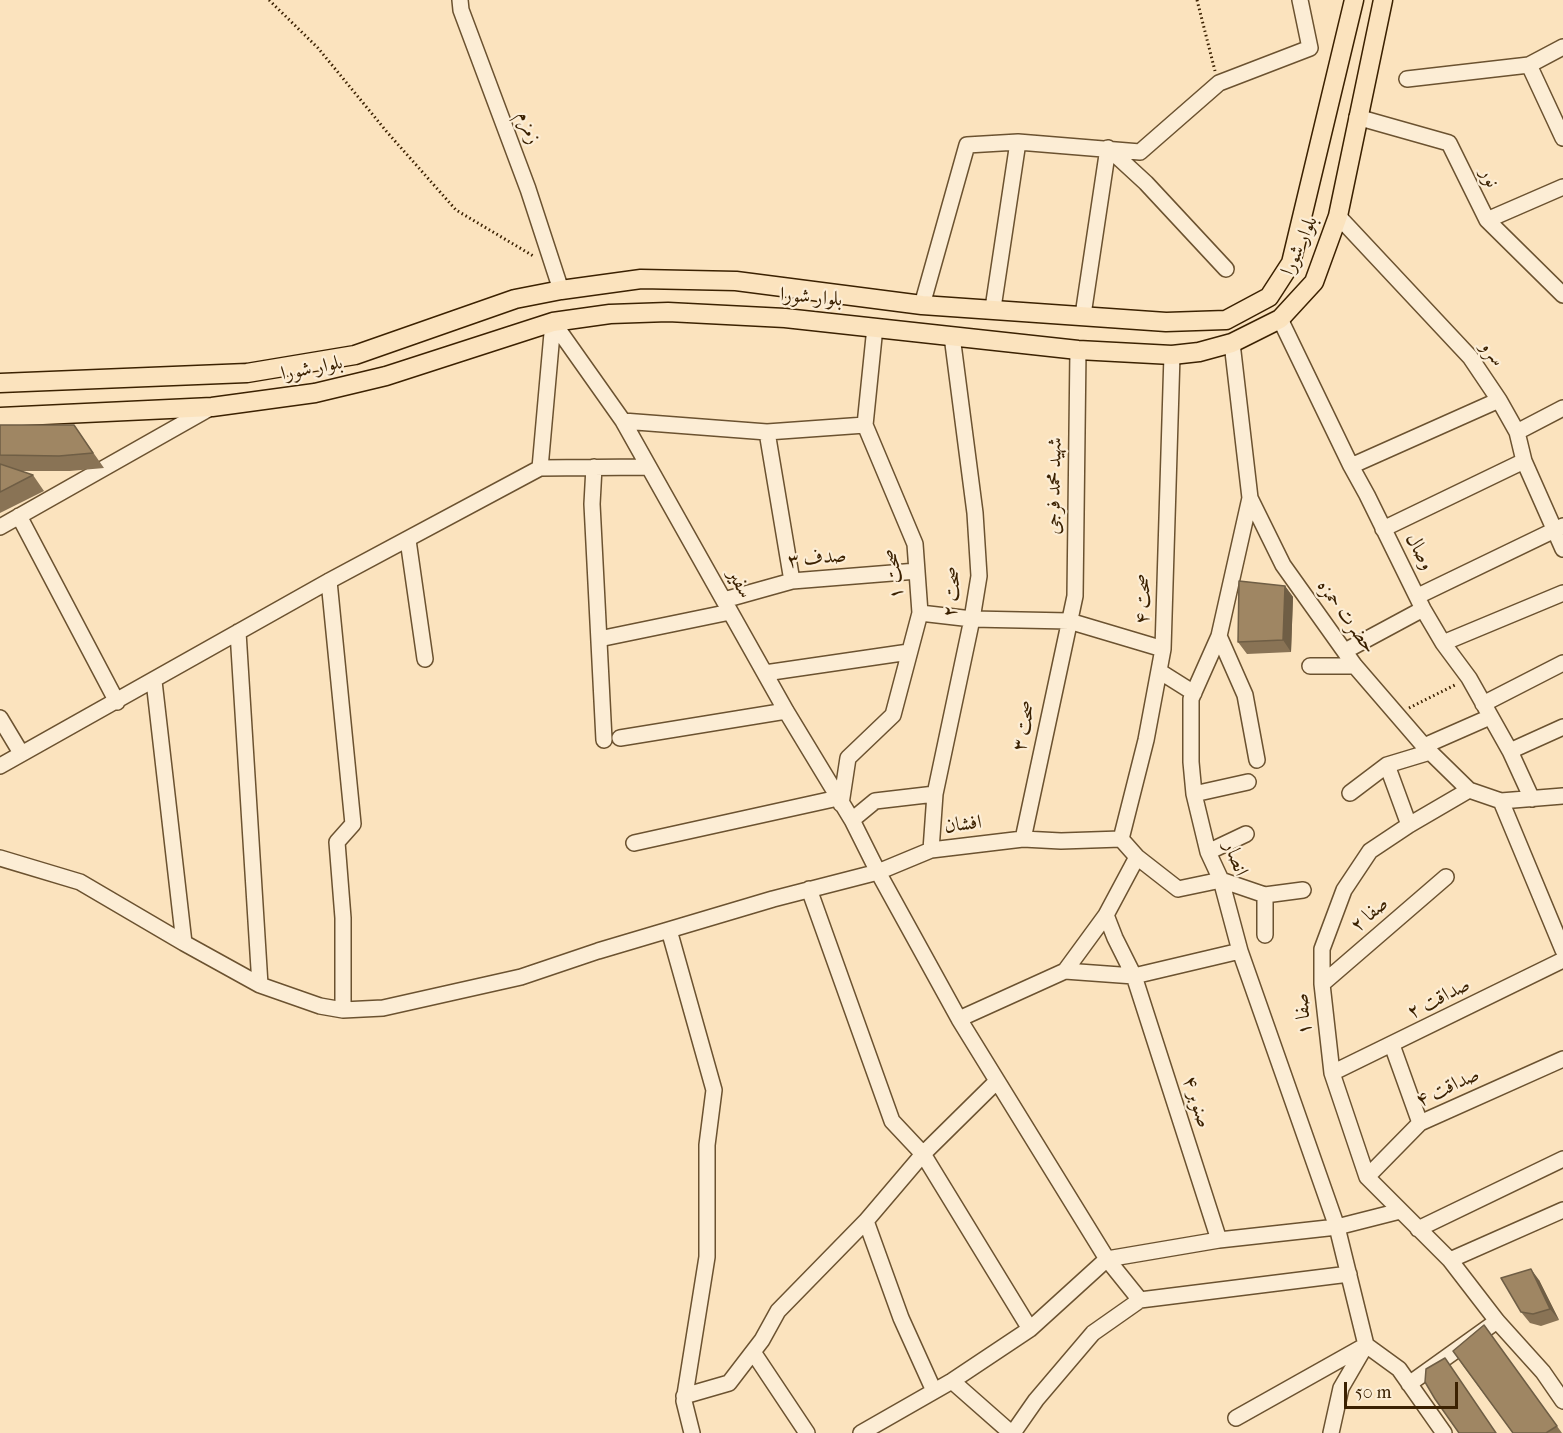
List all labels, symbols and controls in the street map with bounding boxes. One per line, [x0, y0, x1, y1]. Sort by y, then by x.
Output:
street label: زمزم [511, 108, 545, 148]
street label: نور [1474, 164, 1504, 192]
street label: بلوار شورا [1276, 213, 1324, 279]
street label: بلوار شورا [779, 283, 843, 313]
street label: سرو [1475, 336, 1509, 372]
street label: بلوار شورا [279, 351, 345, 387]
street label: شهید محمد فرجی [1042, 437, 1068, 535]
street label: وصال [1399, 529, 1439, 575]
street label: صدف ۳ [786, 544, 848, 574]
street label: صحت ۱ [880, 547, 910, 601]
street label: سفیر [721, 565, 757, 603]
street label: صحت ۲ [938, 565, 968, 619]
street label: صحت ۴ [1131, 573, 1157, 625]
street label: حضرت حمزه [1311, 575, 1381, 659]
street label: صحت ۳ [1008, 699, 1042, 753]
street label: افشان [943, 811, 983, 839]
street label: انصار [1218, 838, 1252, 880]
street label: صفا ۲ [1346, 892, 1394, 938]
street label: صداقت ۲ [1404, 973, 1474, 1025]
street label: صفا ۱ [1290, 992, 1318, 1036]
street label: صداقت ۴ [1412, 1063, 1484, 1113]
street label: صنوبر ۴ [1176, 1073, 1216, 1131]
scale bar [1347, 1370, 1461, 1408]
text: 50 m [1355, 1382, 1391, 1403]

